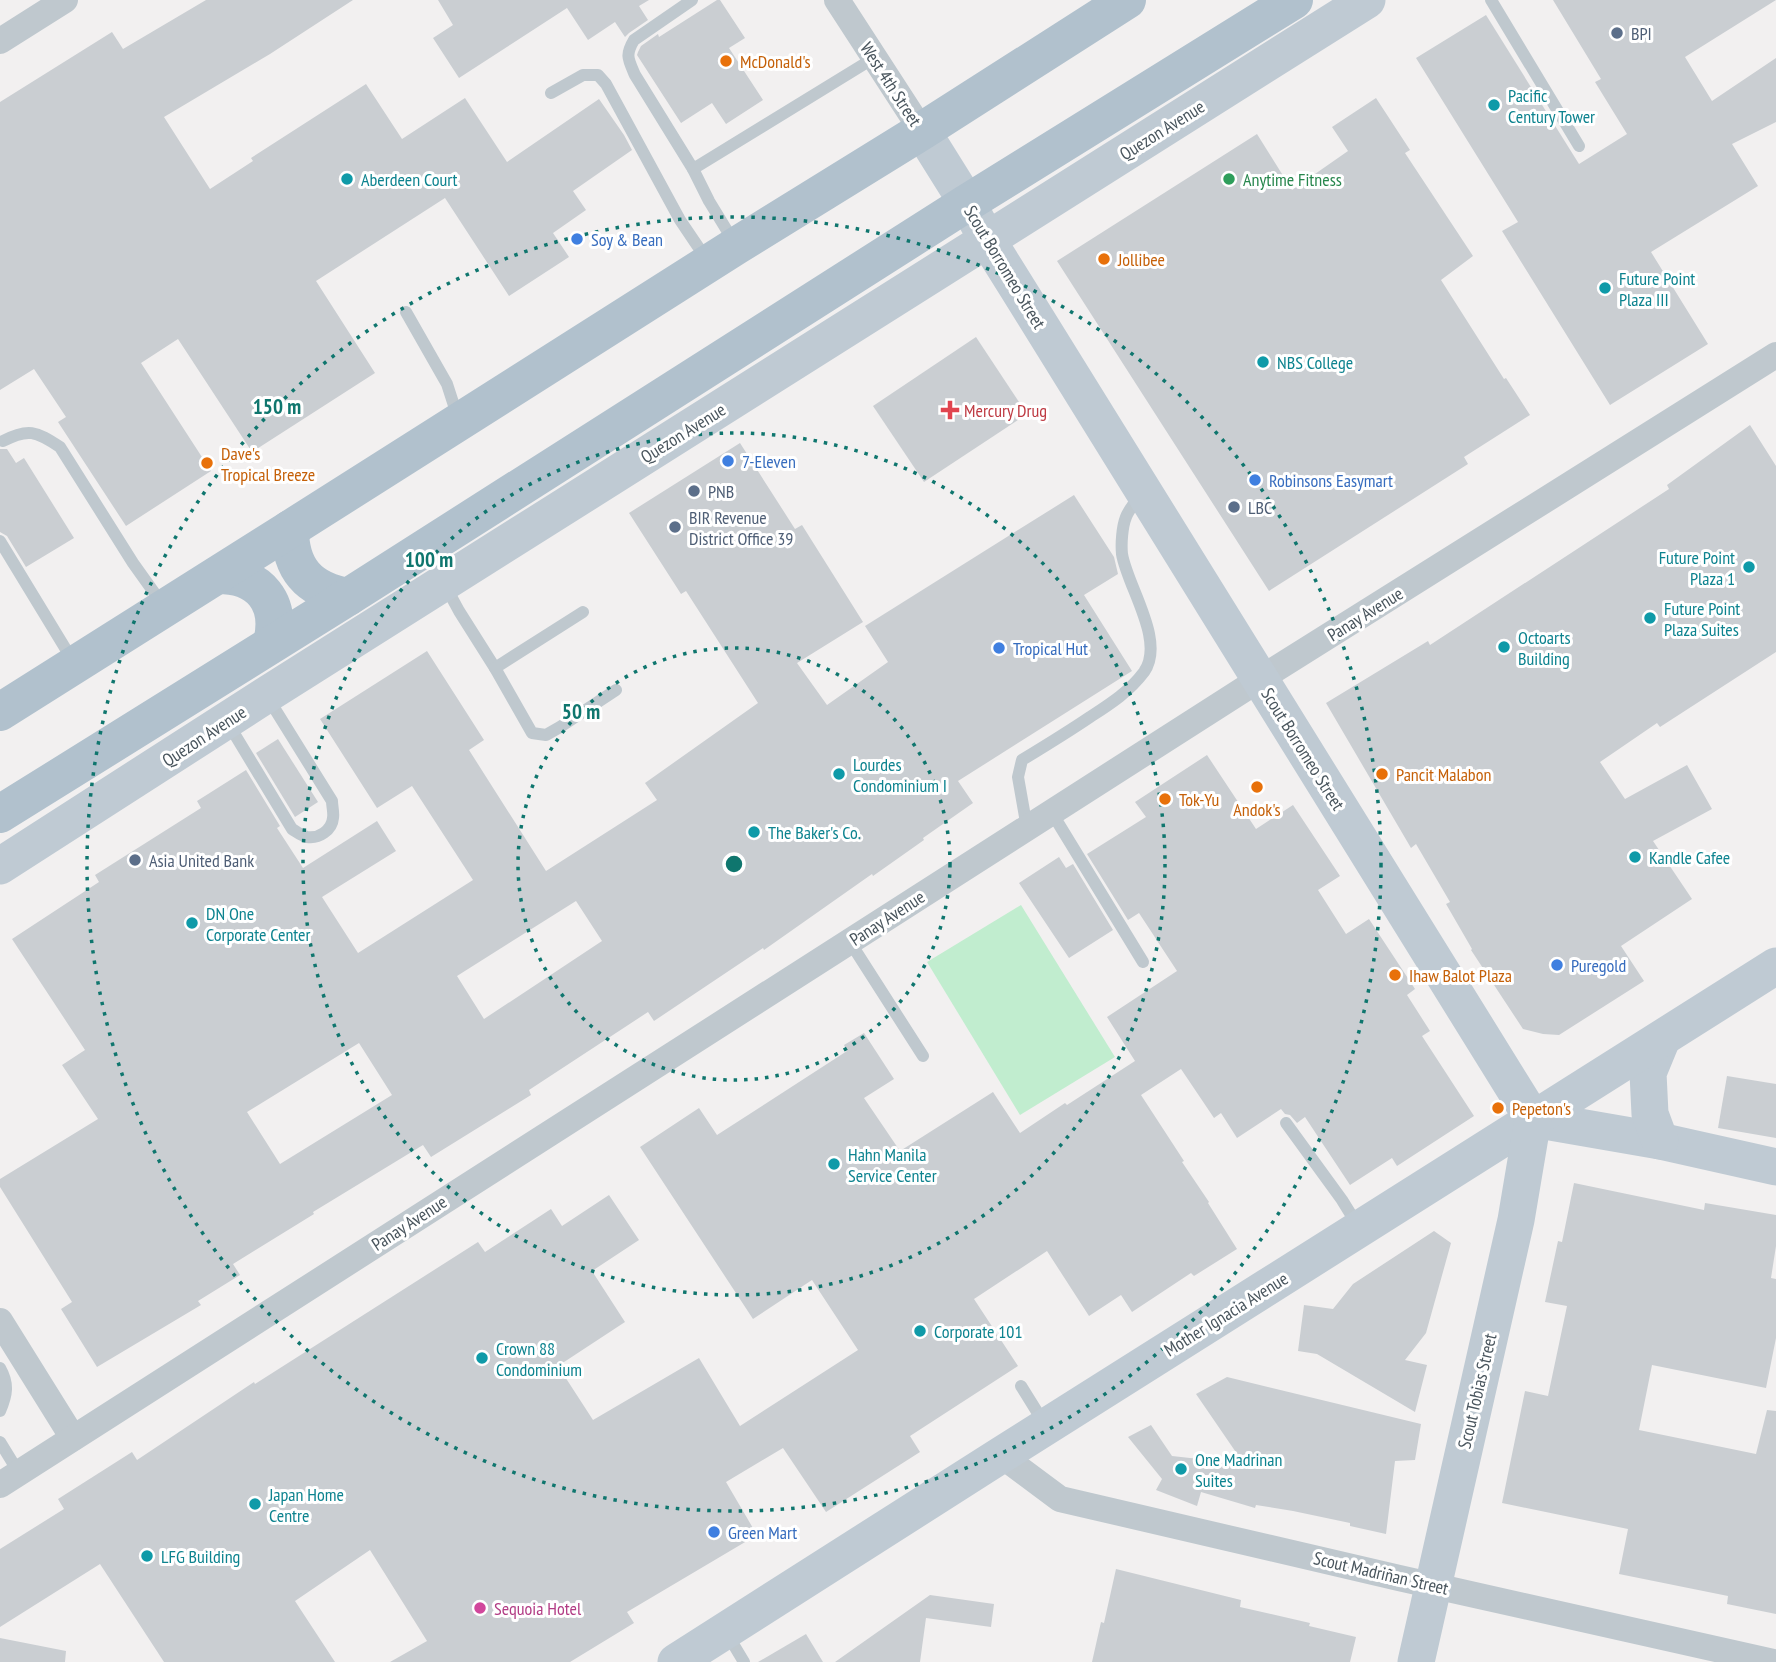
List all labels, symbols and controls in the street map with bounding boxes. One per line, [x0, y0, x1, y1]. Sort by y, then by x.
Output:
place label: BPI [1631, 22, 1652, 45]
marker: BPI [1609, 25, 1625, 41]
street label: West 4th Street [855, 38, 927, 130]
place label: McDonald's [740, 50, 811, 73]
marker: McDonald's [718, 53, 734, 69]
place label: Pacific Century Tower [1508, 84, 1595, 128]
street label: Quezon Avenue [1115, 95, 1209, 165]
marker: Pacific Century Tower [1486, 97, 1502, 113]
place label: Aberdeen Court [361, 168, 458, 191]
place label: Anytime Fitness [1243, 168, 1342, 191]
marker: Aberdeen Court [339, 171, 355, 187]
marker: Anytime Fitness [1221, 171, 1237, 187]
street label: Scout Borromeo Street [959, 201, 1051, 333]
place label: Soy & Bean [591, 228, 663, 251]
marker: Soy & Bean [569, 231, 585, 247]
place label: Jollibee [1117, 248, 1165, 271]
marker: Jollibee [1096, 251, 1112, 267]
place label: Future Point Plaza III [1619, 267, 1695, 311]
marker: Future Point Plaza III [1597, 280, 1613, 296]
place label: NBS College [1277, 351, 1353, 374]
marker: NBS College [1255, 354, 1271, 370]
text: 150 m [253, 393, 301, 420]
street label: Quezon Avenue [636, 398, 730, 468]
place label: Mercury Drug [964, 399, 1047, 422]
marker: Mercury Drug [942, 402, 958, 418]
place label: Dave's Tropical Breeze [221, 442, 315, 486]
place label: 7-Eleven [742, 450, 796, 473]
marker: 7-Eleven [720, 453, 736, 469]
marker: Dave's Tropical Breeze [199, 455, 215, 471]
place label: Robinsons Easymart [1269, 469, 1393, 492]
marker: Robinsons Easymart [1247, 472, 1263, 488]
place label: PNB [708, 480, 734, 503]
marker: PNB [686, 483, 702, 499]
place label: LBC [1248, 496, 1272, 519]
marker: LBC [1226, 499, 1242, 515]
place label: BIR Revenue District Office 39 [689, 506, 793, 550]
marker: BIR Revenue District Office 39 [667, 519, 683, 535]
text: 100 m [405, 546, 453, 573]
place label: Future Point Plaza 1 [1659, 546, 1735, 590]
marker: Future Point Plaza 1 [1741, 559, 1757, 575]
street label: Panay Avenue [1323, 582, 1407, 646]
place label: Future Point Plaza Suites [1664, 597, 1740, 641]
marker: Future Point Plaza Suites [1642, 610, 1658, 626]
place label: Octoarts Building [1518, 626, 1570, 670]
place label: Tropical Hut [1013, 637, 1088, 660]
marker: Octoarts Building [1496, 639, 1512, 655]
marker: Tropical Hut [991, 640, 1007, 656]
street label: Scout Borromeo Street [1256, 684, 1350, 814]
text: 50 m [562, 698, 600, 725]
street label: Quezon Avenue [158, 700, 250, 772]
place label: Lourdes Condominium I [853, 753, 947, 797]
place label: Pancit Malabon [1396, 763, 1491, 786]
marker: Lourdes Condominium I [831, 766, 847, 782]
marker: Pancit Malabon [1374, 766, 1390, 782]
marker: Andok's [1249, 779, 1265, 795]
place label: Tok-Yu [1179, 788, 1219, 811]
marker: Tok-Yu [1157, 791, 1173, 807]
place label: Andok's [1233, 798, 1281, 821]
place label: The Baker's Co. [768, 821, 861, 844]
marker: The Baker's Co. [746, 824, 762, 840]
place label: Kandle Cafee [1649, 846, 1730, 869]
place label: Asia United Bank [149, 849, 254, 872]
marker: Kandle Cafee [1627, 849, 1643, 865]
marker: Asia United Bank [127, 852, 143, 868]
centre of rings [722, 852, 746, 876]
street label: Panay Avenue [845, 885, 929, 951]
place label: DN One Corporate Center [206, 902, 311, 946]
marker: DN One Corporate Center [184, 915, 200, 931]
place label: Puregold [1571, 954, 1626, 977]
marker: Puregold [1549, 957, 1565, 973]
place label: Ihaw Balot Plaza [1409, 964, 1512, 987]
marker: Ihaw Balot Plaza [1387, 967, 1403, 983]
place label: Pepeton's [1512, 1097, 1571, 1120]
marker: Pepeton's [1490, 1100, 1506, 1116]
place label: Hahn Manila Service Center [848, 1143, 937, 1187]
marker: Hahn Manila Service Center [826, 1156, 842, 1172]
street label: Panay Avenue [367, 1190, 451, 1256]
street label: Mother Ignacia Avenue [1160, 1267, 1292, 1361]
place label: Corporate 101 [934, 1320, 1023, 1343]
marker: Corporate 101 [912, 1323, 928, 1339]
street label: Scout Tobias Street [1453, 1331, 1501, 1451]
place label: Crown 88 Condominium [496, 1337, 582, 1381]
marker: Crown 88 Condominium [474, 1350, 490, 1366]
place label: One Madrinan Suites [1195, 1448, 1282, 1492]
marker: One Madrinan Suites [1173, 1461, 1189, 1477]
place label: Japan Home Centre [268, 1483, 344, 1527]
marker: Japan Home Centre [247, 1496, 263, 1512]
place label: Green Mart [728, 1521, 797, 1544]
marker: Green Mart [706, 1524, 722, 1540]
place label: LFG Building [161, 1545, 240, 1568]
street label: Scout Madriñan Street [1311, 1546, 1451, 1600]
marker: LFG Building [139, 1548, 155, 1564]
place label: Sequoia Hotel [494, 1597, 582, 1620]
marker: Sequoia Hotel [472, 1600, 488, 1616]

